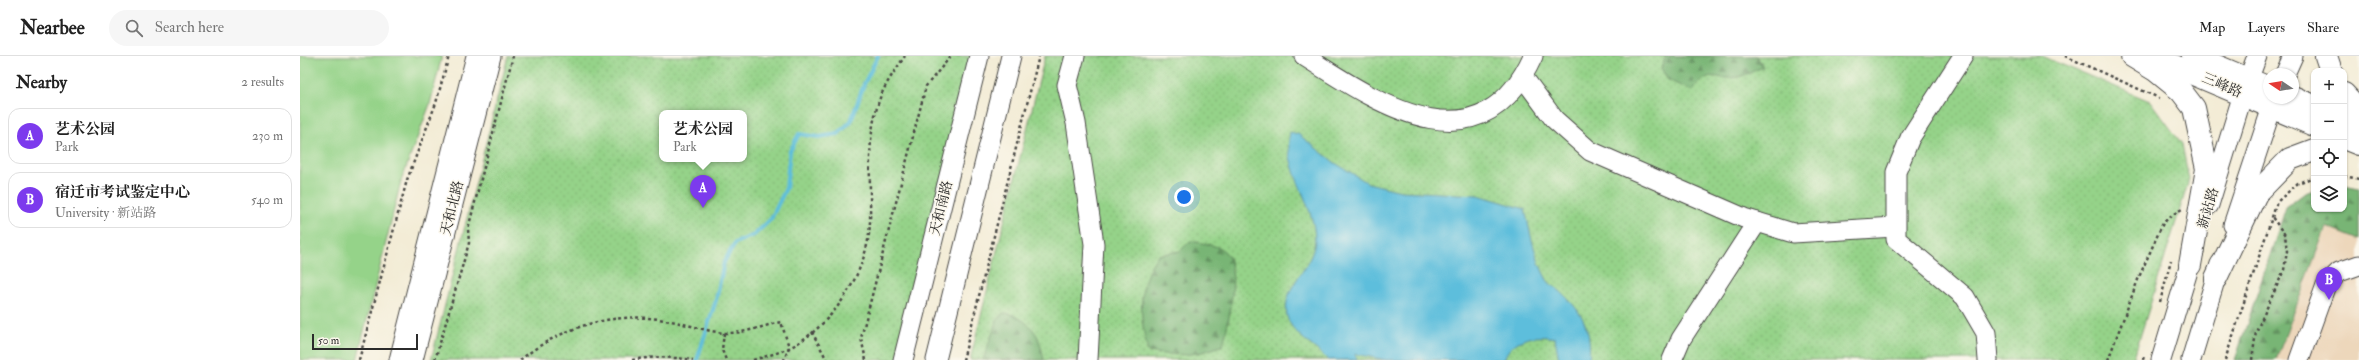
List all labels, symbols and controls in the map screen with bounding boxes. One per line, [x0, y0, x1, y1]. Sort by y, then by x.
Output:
search box [109, 10, 389, 46]
text: Nearbee [20, 16, 85, 40]
icon: search [123, 17, 145, 39]
text: Search here [155, 18, 224, 37]
text: Map [2199, 19, 2225, 36]
text: Layers [2247, 19, 2285, 36]
text: Share [2307, 19, 2339, 36]
north arrow [2263, 68, 2299, 104]
map controls [2311, 68, 2347, 212]
button: + [2311, 68, 2347, 104]
street label: 三峰路 [2199, 69, 2245, 101]
text: Nearby [16, 72, 67, 93]
text: 2 results [241, 74, 284, 90]
button: − [2311, 104, 2347, 140]
popup [659, 110, 747, 162]
text: 艺术公园 [55, 120, 115, 139]
text: 艺术公园 [673, 120, 733, 139]
text: A [26, 128, 34, 144]
text: 230 m [252, 128, 283, 144]
text: Park [55, 139, 79, 155]
text: Park [673, 139, 697, 155]
button: locate [2311, 140, 2347, 176]
pin: A [690, 175, 716, 208]
button: layers [2311, 176, 2347, 212]
street label: 天和北路 [437, 179, 467, 237]
street label: 天和南路 [926, 179, 956, 237]
text: 宿迁市考试鉴定中心 [55, 183, 190, 202]
street label: 新站路 [2194, 185, 2222, 231]
your location [1174, 187, 1194, 207]
text: B [26, 192, 34, 208]
text: 540 m [251, 192, 283, 208]
text: University · 新站路 [55, 205, 156, 221]
pin: B [2316, 267, 2342, 300]
scale bar [312, 332, 418, 351]
text: 50 m [318, 334, 339, 347]

